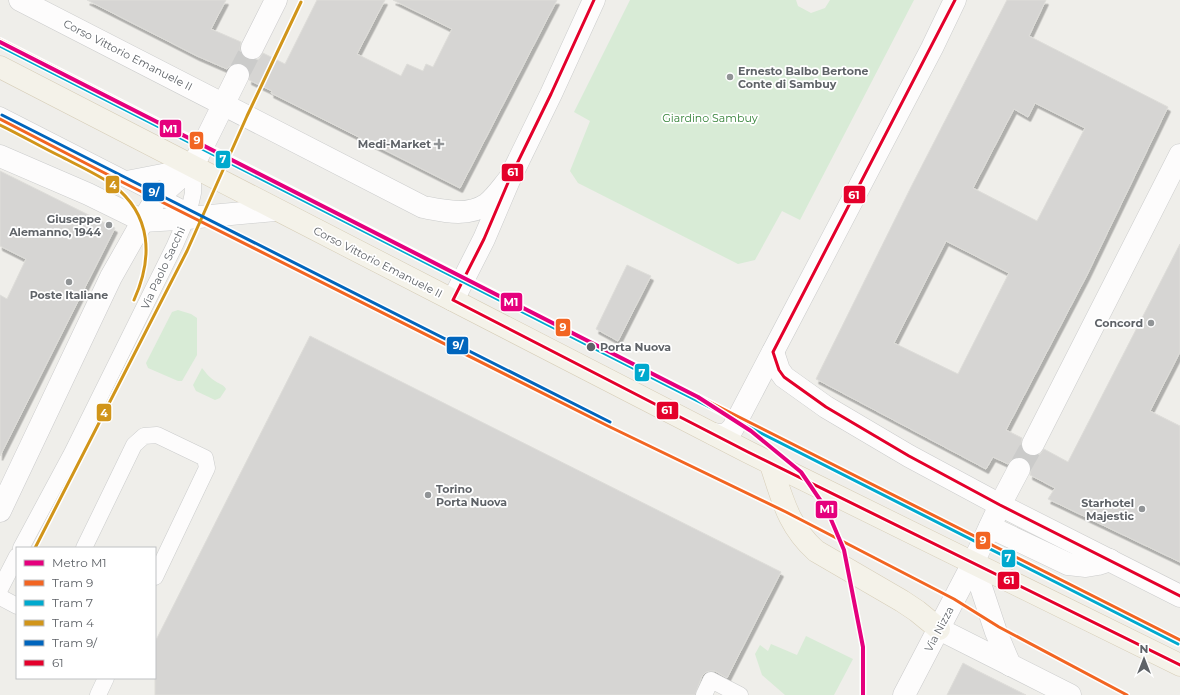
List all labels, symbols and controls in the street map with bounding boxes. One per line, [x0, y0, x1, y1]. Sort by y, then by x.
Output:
street label: Corso Vittorio Emanuele II [61, 16, 195, 94]
place label: Ernesto Balbo Bertone Conte di Sambuy [738, 64, 869, 91]
marker: Ernesto Balbo Bertone Conte di Sambuy [725, 72, 735, 82]
park label: Giardino Sambuy [662, 111, 758, 125]
line badge: M1 [159, 119, 182, 138]
text: M1 [163, 122, 177, 136]
line badge: 9 [189, 131, 204, 150]
text: 9 [193, 133, 201, 147]
place label: Medi-Market [358, 137, 431, 151]
marker: Medi-Market [434, 139, 444, 149]
line badge: 7 [215, 150, 231, 169]
text: 7 [220, 152, 227, 166]
line badge: 61 [501, 163, 524, 182]
text: 61 [507, 165, 519, 179]
line badge: 4 [105, 175, 120, 194]
text: 4 [109, 178, 117, 192]
line badge: 9/ [142, 182, 165, 202]
text: 9/ [148, 185, 160, 199]
line badge: 61 [843, 185, 866, 204]
text: 61 [848, 188, 860, 202]
place label: Giuseppe Alemanno, 1944 [8, 212, 101, 239]
marker: Giuseppe Alemanno, 1944 [104, 220, 114, 230]
street label: Corso Vittorio Emanuele II [311, 223, 445, 301]
street label: Via Paolo Sacchi [138, 224, 188, 312]
marker: Poste Italiane [64, 277, 74, 287]
place label: Poste Italiane [30, 288, 108, 302]
line badge: M1 [500, 292, 523, 312]
text: M1 [504, 295, 518, 309]
place label: Concord [1095, 316, 1143, 330]
line badge: 9 [555, 318, 571, 337]
marker: Concord [1146, 318, 1156, 328]
text: 9 [559, 320, 567, 334]
line badge: 9/ [446, 336, 469, 355]
text: 9/ [452, 338, 464, 352]
place label: Porta Nuova [600, 340, 671, 354]
marker: Porta Nuova [585, 341, 597, 353]
line badge: 7 [634, 363, 650, 382]
text: 7 [639, 366, 646, 380]
line badge: 61 [656, 401, 679, 420]
line badge: 4 [96, 403, 112, 422]
text: 61 [661, 403, 673, 417]
text: 4 [100, 406, 108, 420]
place label: Torino Porta Nuova [436, 482, 507, 509]
marker: Torino Porta Nuova [423, 490, 433, 500]
place label: Starhotel Majestic [1081, 496, 1134, 523]
line badge: M1 [815, 500, 838, 519]
text: M1 [820, 502, 834, 516]
marker: Starhotel Majestic [1137, 504, 1147, 514]
line badge: 9 [975, 531, 991, 550]
text: 9 [979, 533, 987, 547]
legend [16, 547, 156, 679]
line badge: 7 [1001, 549, 1016, 568]
text: 7 [1005, 551, 1012, 565]
text: Metro M1 [52, 555, 107, 570]
line badge: 61 [997, 571, 1020, 590]
text: 61 [1003, 573, 1015, 587]
text: Tram 9 [52, 575, 93, 590]
text: Tram 7 [52, 595, 93, 610]
street label: Via Nizza [921, 604, 957, 654]
text: Tram 4 [52, 615, 94, 630]
text: Tram 9/ [52, 635, 98, 650]
north arrow [1124, 639, 1164, 679]
text: N [1140, 642, 1148, 656]
text: 61 [52, 655, 64, 670]

